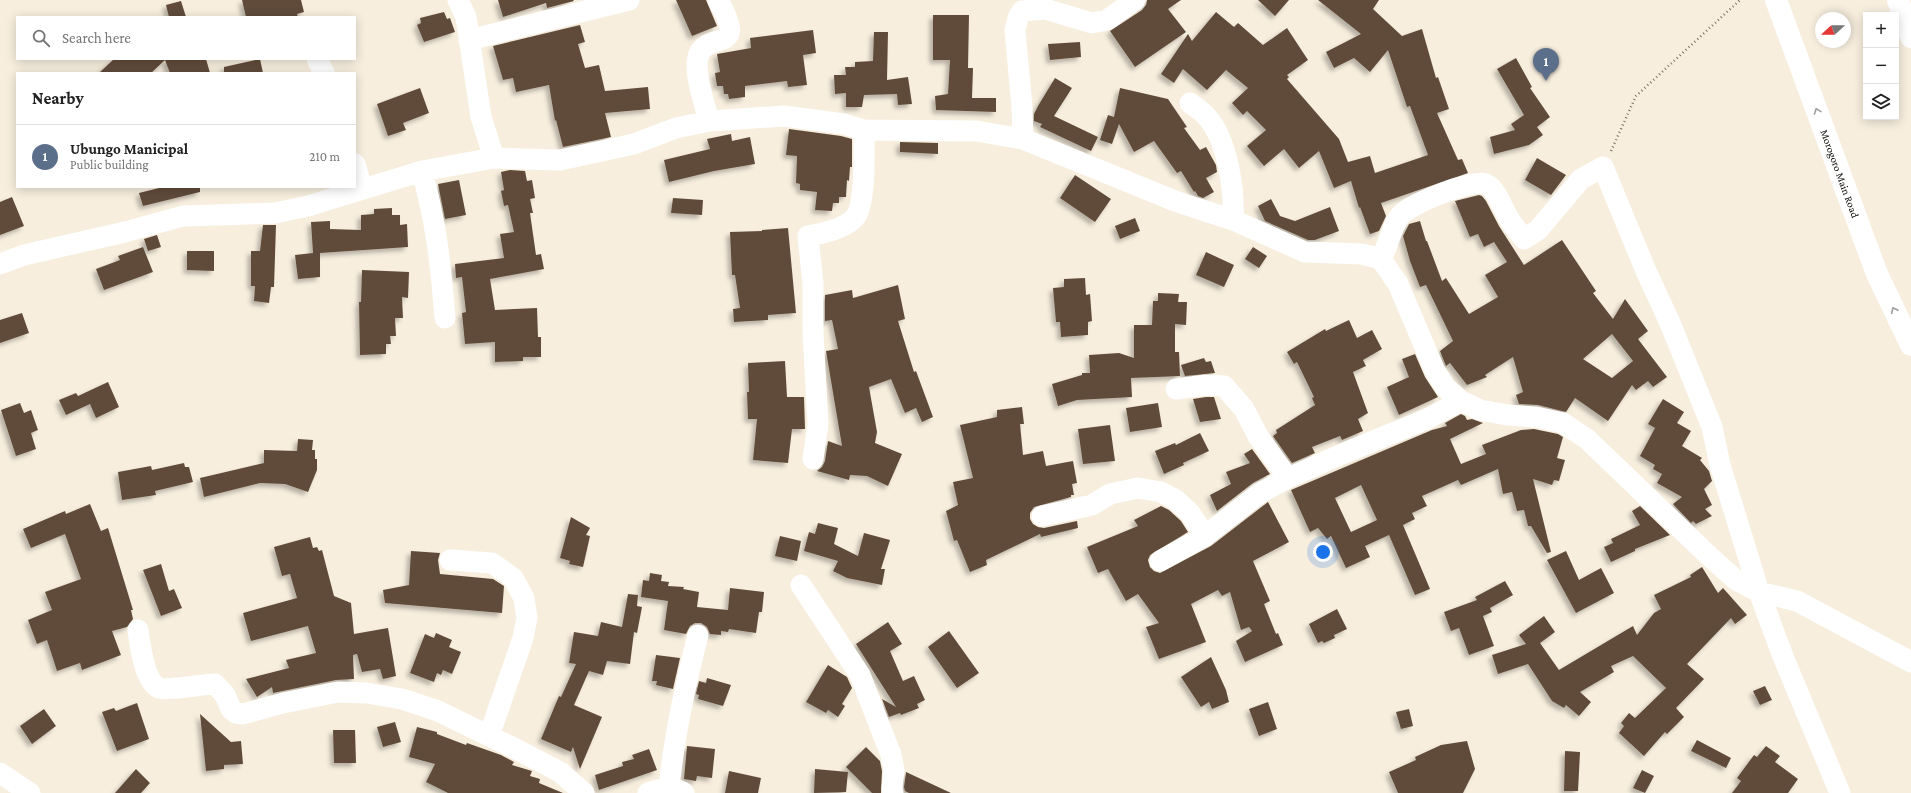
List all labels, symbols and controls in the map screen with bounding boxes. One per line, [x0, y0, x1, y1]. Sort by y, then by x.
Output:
north arrow [1815, 12, 1851, 48]
map controls [1863, 12, 1899, 120]
button: + [1863, 12, 1899, 48]
search box [16, 16, 356, 60]
icon: search [30, 27, 52, 49]
text: Search here [62, 30, 131, 46]
pin: 1 [1533, 48, 1559, 81]
button: − [1863, 48, 1899, 84]
button: layers [1863, 84, 1899, 120]
text: Nearby [32, 89, 84, 108]
one-way arrow [1813, 107, 1821, 114]
street label: Morogoro Main Road [1818, 128, 1862, 220]
text: Ubungo Manicipal [70, 141, 188, 157]
text: 1 [43, 149, 47, 164]
text: 210 m [309, 149, 340, 164]
text: Public building [70, 157, 149, 172]
one-way arrow [1891, 307, 1899, 314]
your location [1313, 542, 1333, 562]

